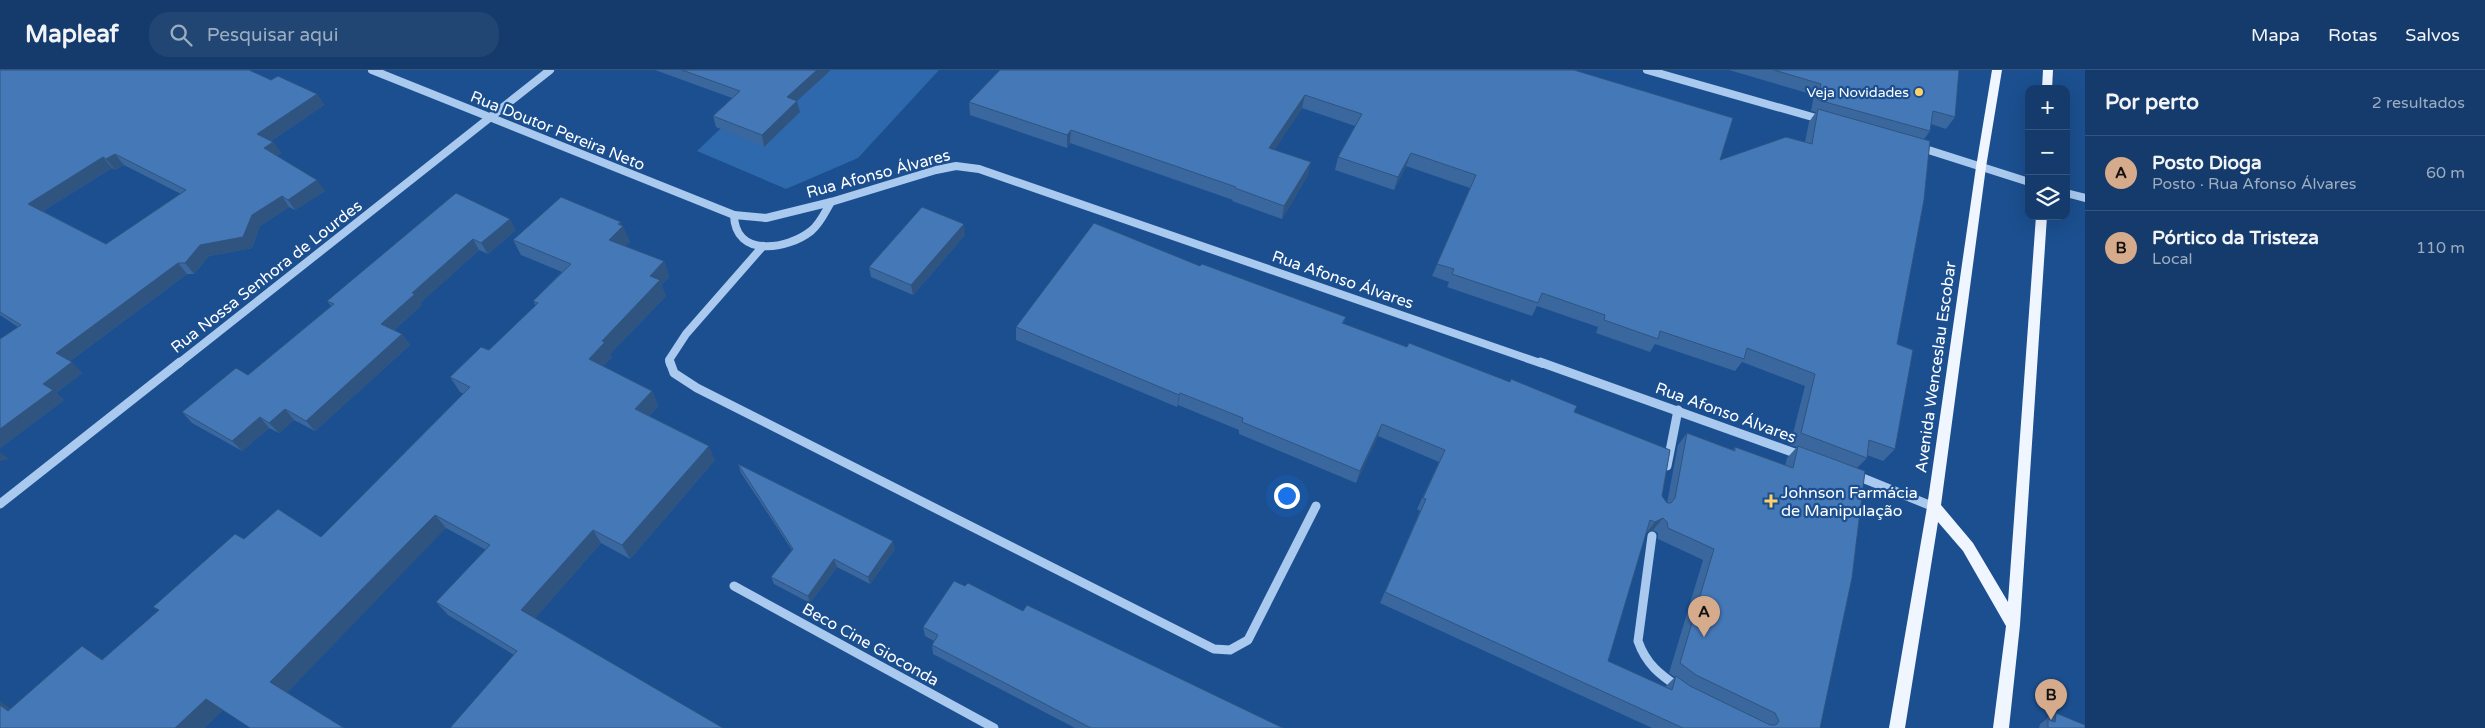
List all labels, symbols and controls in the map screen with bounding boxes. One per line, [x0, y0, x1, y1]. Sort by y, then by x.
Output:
search box [149, 12, 499, 57]
text: Mapleaf [25, 20, 119, 49]
icon: search [167, 21, 195, 49]
text: Pesquisar aqui [207, 24, 338, 46]
text: Mapa [2251, 24, 2300, 46]
text: Rotas [2328, 24, 2377, 46]
text: Salvos [2405, 24, 2460, 46]
place label: Veja Novidades [1807, 84, 1909, 101]
map controls [2025, 85, 2070, 220]
button: + [2025, 85, 2070, 130]
marker: Veja Novidades [1913, 86, 1925, 98]
street label: Rua Doutor Pereira Neto [467, 87, 648, 175]
text: Por perto [2105, 90, 2199, 115]
text: 2 resultados [2372, 93, 2465, 113]
button: − [2025, 130, 2070, 175]
street label: Rua Afonso Álvares [804, 145, 953, 203]
text: Posto Dioga [2152, 152, 2262, 174]
text: A [2115, 163, 2127, 183]
text: 60 m [2426, 163, 2465, 183]
text: Posto · Rua Afonso Álvares [2152, 174, 2356, 194]
button: layers [2025, 175, 2070, 220]
street label: Rua Nossa Senhora de Lourdes [167, 196, 366, 358]
text: Pórtico da Tristeza [2152, 227, 2319, 249]
text: B [2115, 238, 2127, 258]
text: 110 m [2416, 238, 2465, 258]
street label: Rua Afonso Álvares [1269, 246, 1416, 314]
text: Local [2152, 249, 2192, 269]
street label: Avenida Wenceslau Escobar [1911, 259, 1961, 474]
street label: Rua Afonso Álvares [1653, 378, 1799, 448]
your location [1274, 483, 1300, 509]
place label: Johnson Farmácia de Manipulação [1781, 483, 1918, 521]
marker: Johnson Farmácia de Manipulação [1765, 495, 1777, 507]
pin: A [1688, 596, 1720, 637]
street label: Beco Cine Gioconda [799, 599, 942, 691]
pin: B [2035, 679, 2067, 720]

